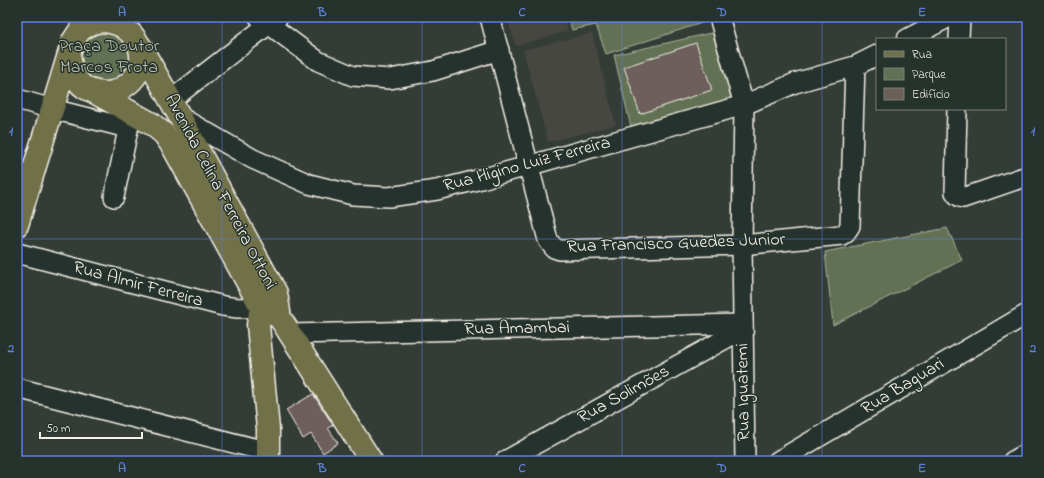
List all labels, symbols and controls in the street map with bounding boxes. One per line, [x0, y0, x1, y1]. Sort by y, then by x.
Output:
text: A [118, 3, 126, 22]
text: B [317, 3, 327, 22]
text: C [518, 3, 526, 22]
text: D [716, 3, 727, 22]
text: E [918, 3, 926, 22]
park label: Praça Doutor Marcos Frota [59, 34, 160, 81]
legend [876, 38, 1006, 110]
text: Rua [912, 46, 932, 64]
text: Parque [912, 66, 946, 84]
text: Edifício [912, 86, 950, 104]
street label: Avenida Celina Ferreira Ottoni [157, 90, 283, 294]
text: 1 [9, 122, 14, 141]
text: 1 [1031, 122, 1036, 141]
street label: Rua Higino Luiz Ferreira [441, 130, 614, 201]
street label: Rua Francisco Guedes Junior [566, 227, 786, 261]
street label: Rua Almir Ferreira [70, 255, 206, 315]
street label: Rua Amambai [464, 315, 570, 343]
text: 2 [7, 339, 15, 358]
text: 2 [1029, 339, 1037, 358]
street label: Rua Iguatemi [730, 343, 759, 441]
street label: Rua Baguari [856, 352, 950, 423]
street label: Rua Solimões [573, 359, 675, 431]
scale bar [40, 414, 142, 440]
text: 50 m [46, 420, 70, 438]
text: A [118, 459, 126, 478]
text: B [317, 459, 327, 478]
text: C [518, 459, 526, 478]
text: D [716, 459, 727, 478]
text: E [918, 459, 926, 478]

